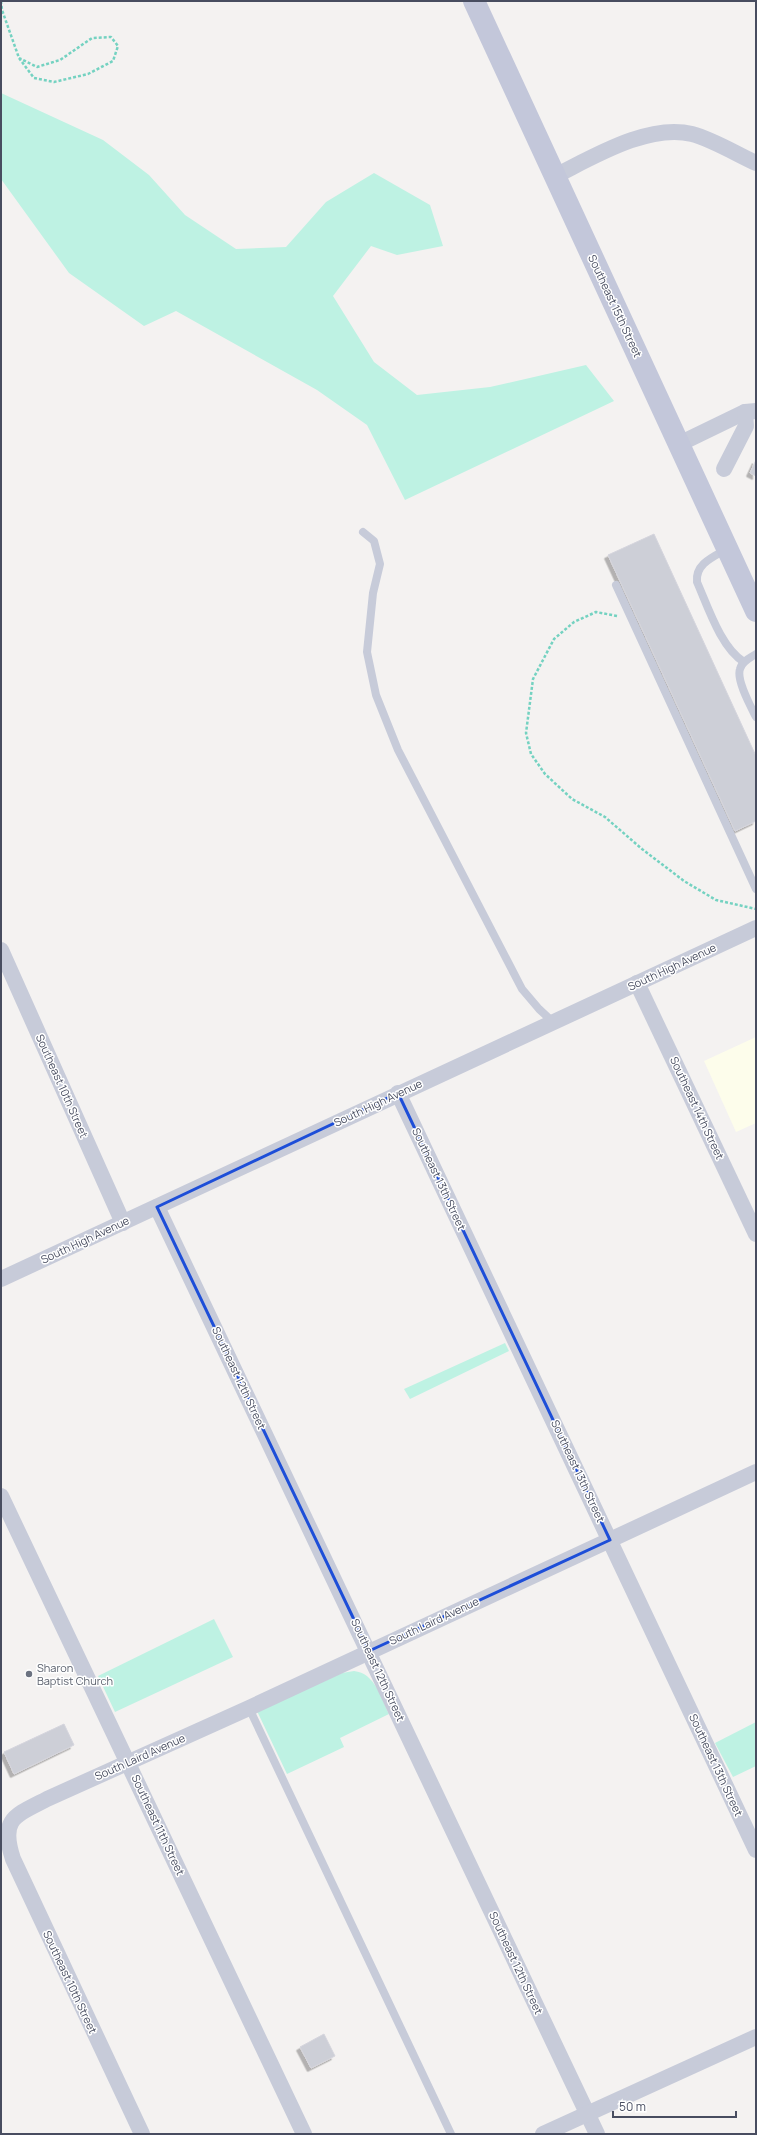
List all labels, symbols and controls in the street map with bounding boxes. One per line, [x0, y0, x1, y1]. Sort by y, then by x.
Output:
street label: Southeast 15th Street [585, 252, 646, 360]
street label: South High Avenue [625, 939, 719, 994]
street label: Southeast 10th Street [33, 1032, 92, 1140]
street label: Southeast 14th Street [667, 1054, 728, 1162]
street label: South High Avenue [331, 1075, 425, 1130]
street label: Southeast 13th Street [409, 1125, 470, 1232]
street label: South High Avenue [38, 1212, 132, 1267]
street label: Southeast 12th Street [209, 1324, 270, 1432]
street label: Southeast 13th Street [548, 1417, 609, 1524]
street label: South Laird Avenue [386, 1593, 482, 1648]
street label: Southeast 12th Street [348, 1616, 409, 1724]
place label: Sharon Baptist Church [37, 1660, 113, 1688]
marker: Sharon Baptist Church [24, 1669, 34, 1679]
street label: Southeast 13th Street [686, 1711, 747, 1818]
street label: South Laird Avenue [92, 1730, 188, 1783]
street label: Southeast 11th Street [128, 1772, 188, 1878]
street label: Southeast 12th Street [486, 1909, 547, 2017]
street label: Southeast 10th Street [40, 1928, 101, 2036]
scale bar [613, 2093, 736, 2119]
text: 50 m [619, 2098, 646, 2115]

